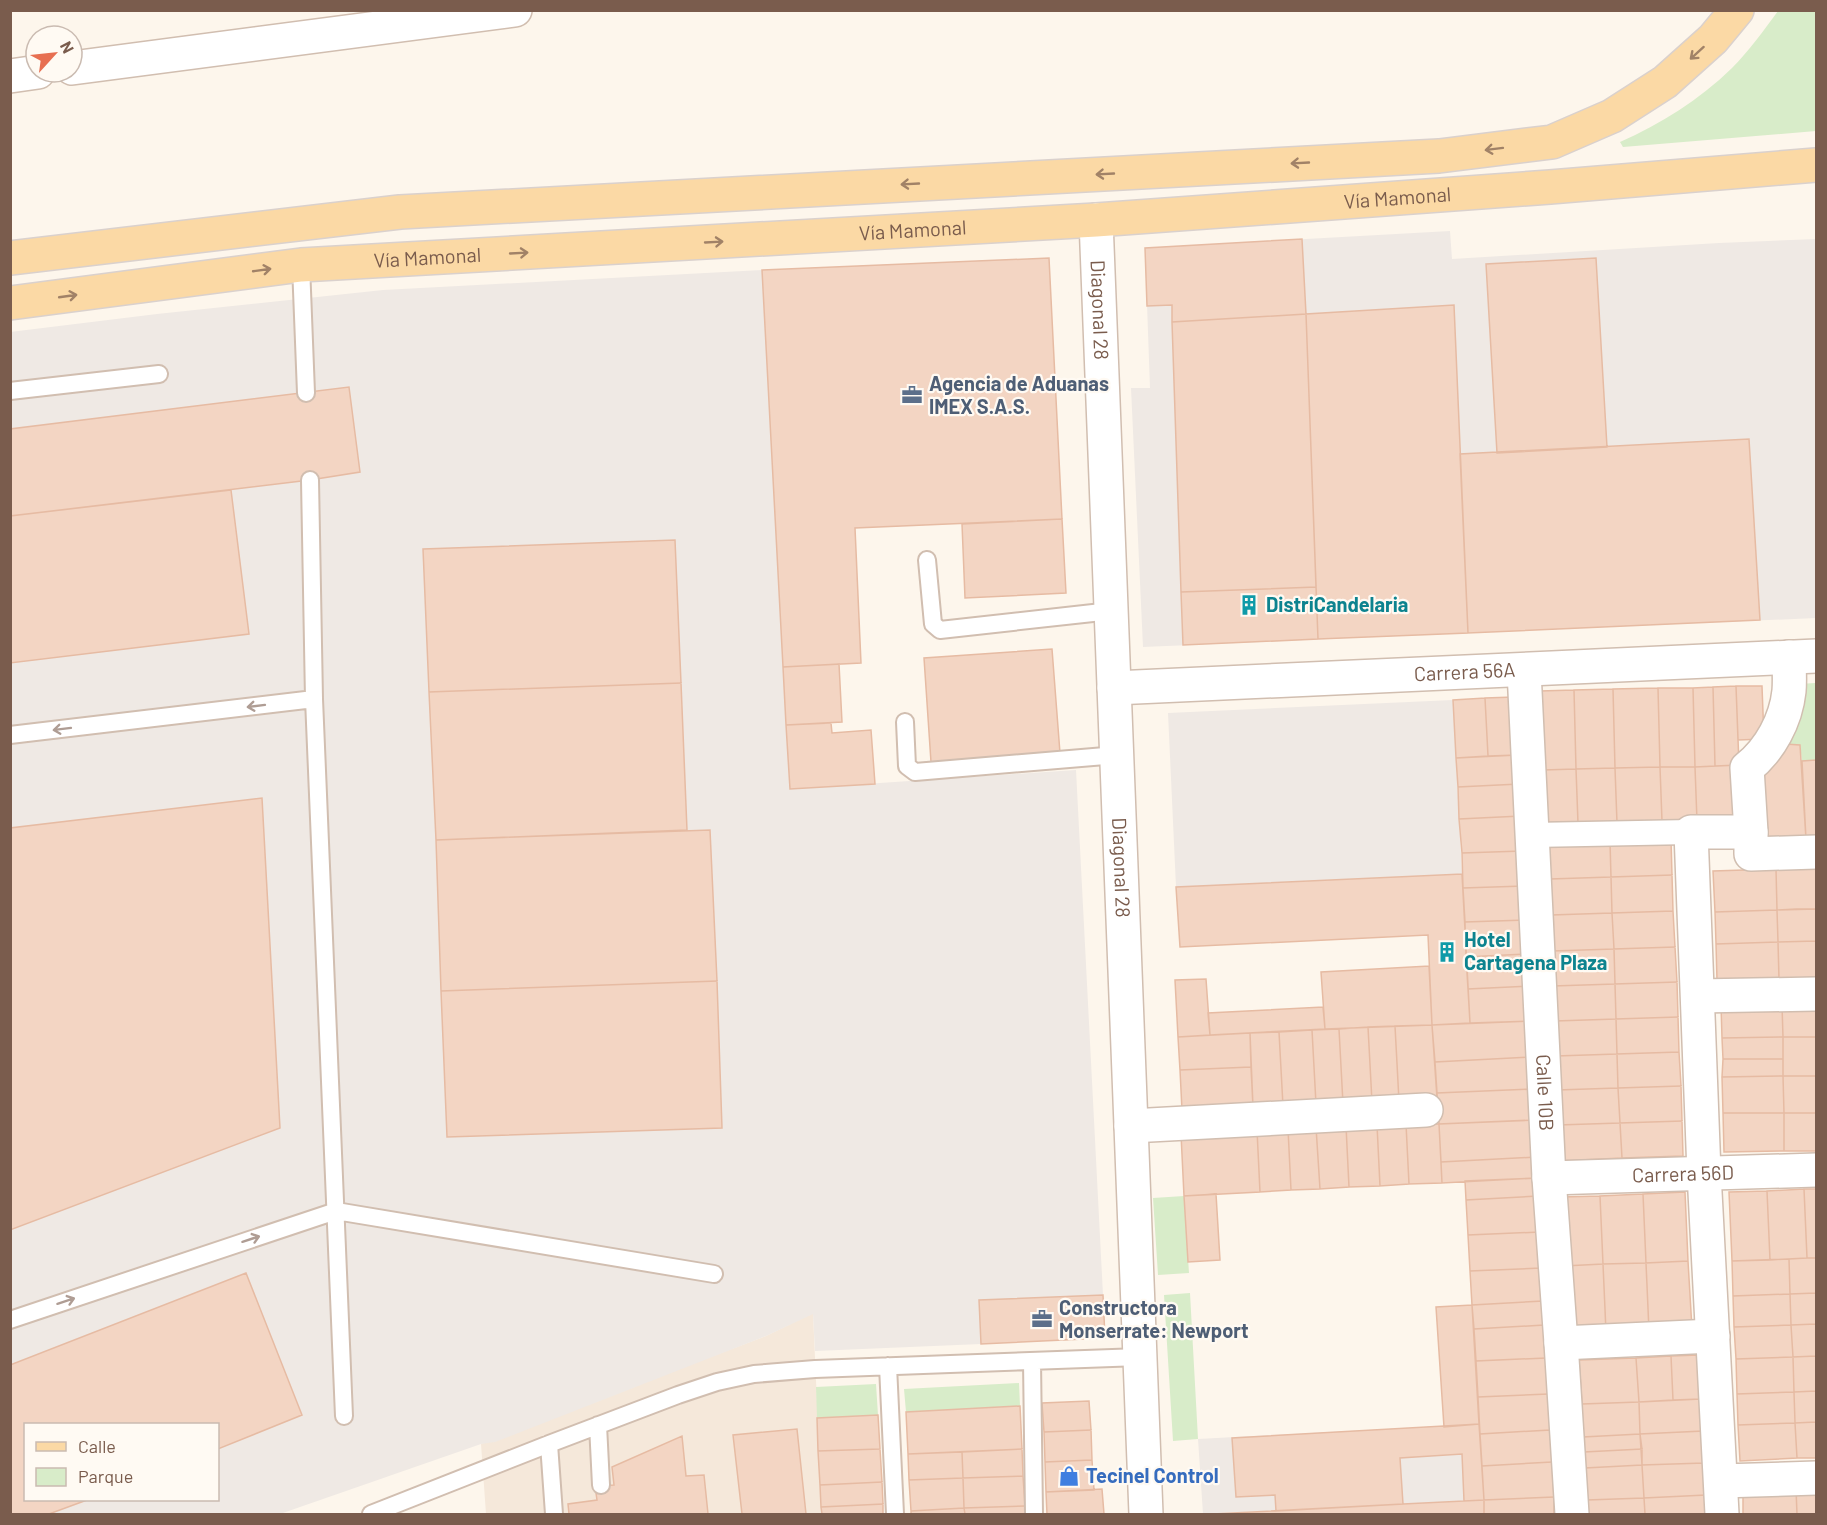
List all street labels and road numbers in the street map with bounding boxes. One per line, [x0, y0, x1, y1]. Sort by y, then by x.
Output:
street label: Vía Mamonal [1343, 181, 1452, 213]
street label: Vía Mamonal [858, 214, 967, 244]
street label: Vía Mamonal [373, 242, 482, 272]
street label: Diagonal 28 [1087, 259, 1114, 360]
street label: Carrera 56A [1413, 657, 1516, 685]
street label: Diagonal 28 [1108, 817, 1136, 918]
street label: Calle 10B [1532, 1053, 1560, 1131]
street label: Carrera 56D [1632, 1159, 1734, 1187]

